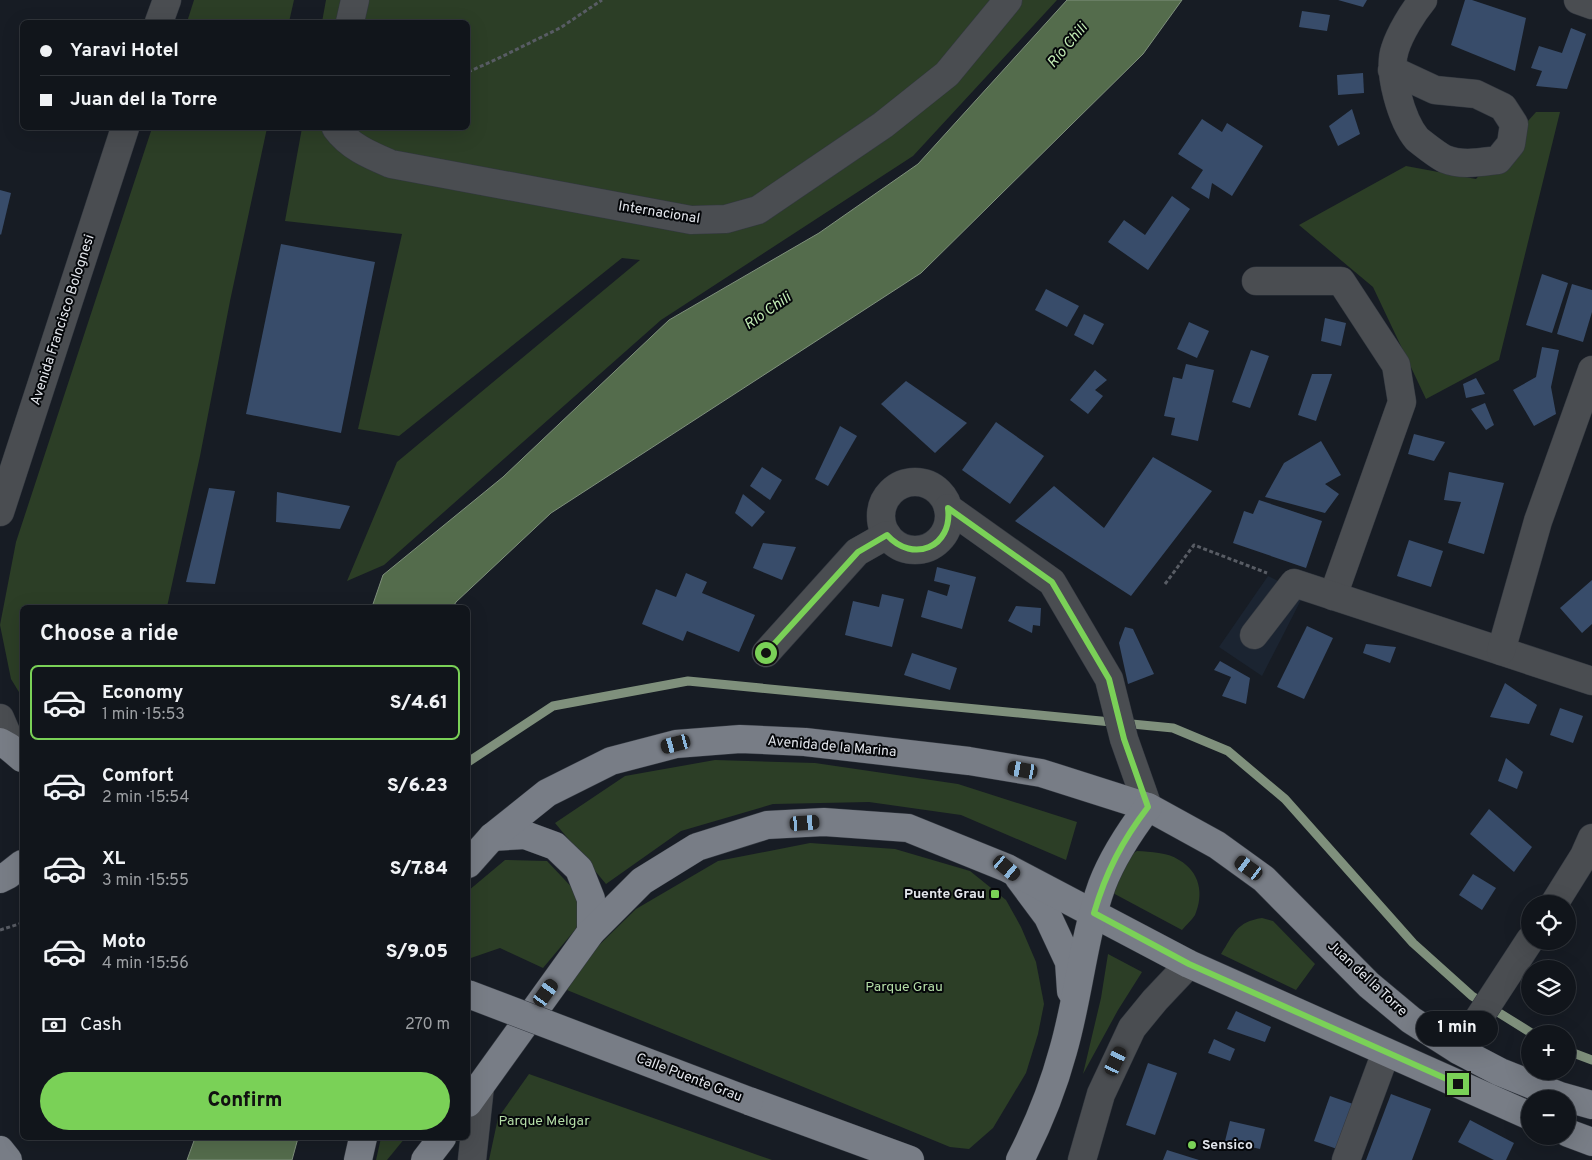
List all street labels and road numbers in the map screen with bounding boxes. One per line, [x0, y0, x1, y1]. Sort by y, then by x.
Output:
street label: Internacional [617, 198, 701, 228]
street label: Avenida Francisco Bolognesi [27, 232, 99, 408]
street label: Avenida de la Marina [767, 733, 897, 761]
street label: Juan del la Torre [1323, 938, 1411, 1020]
street label: Calle Puente Grau [633, 1050, 745, 1106]

